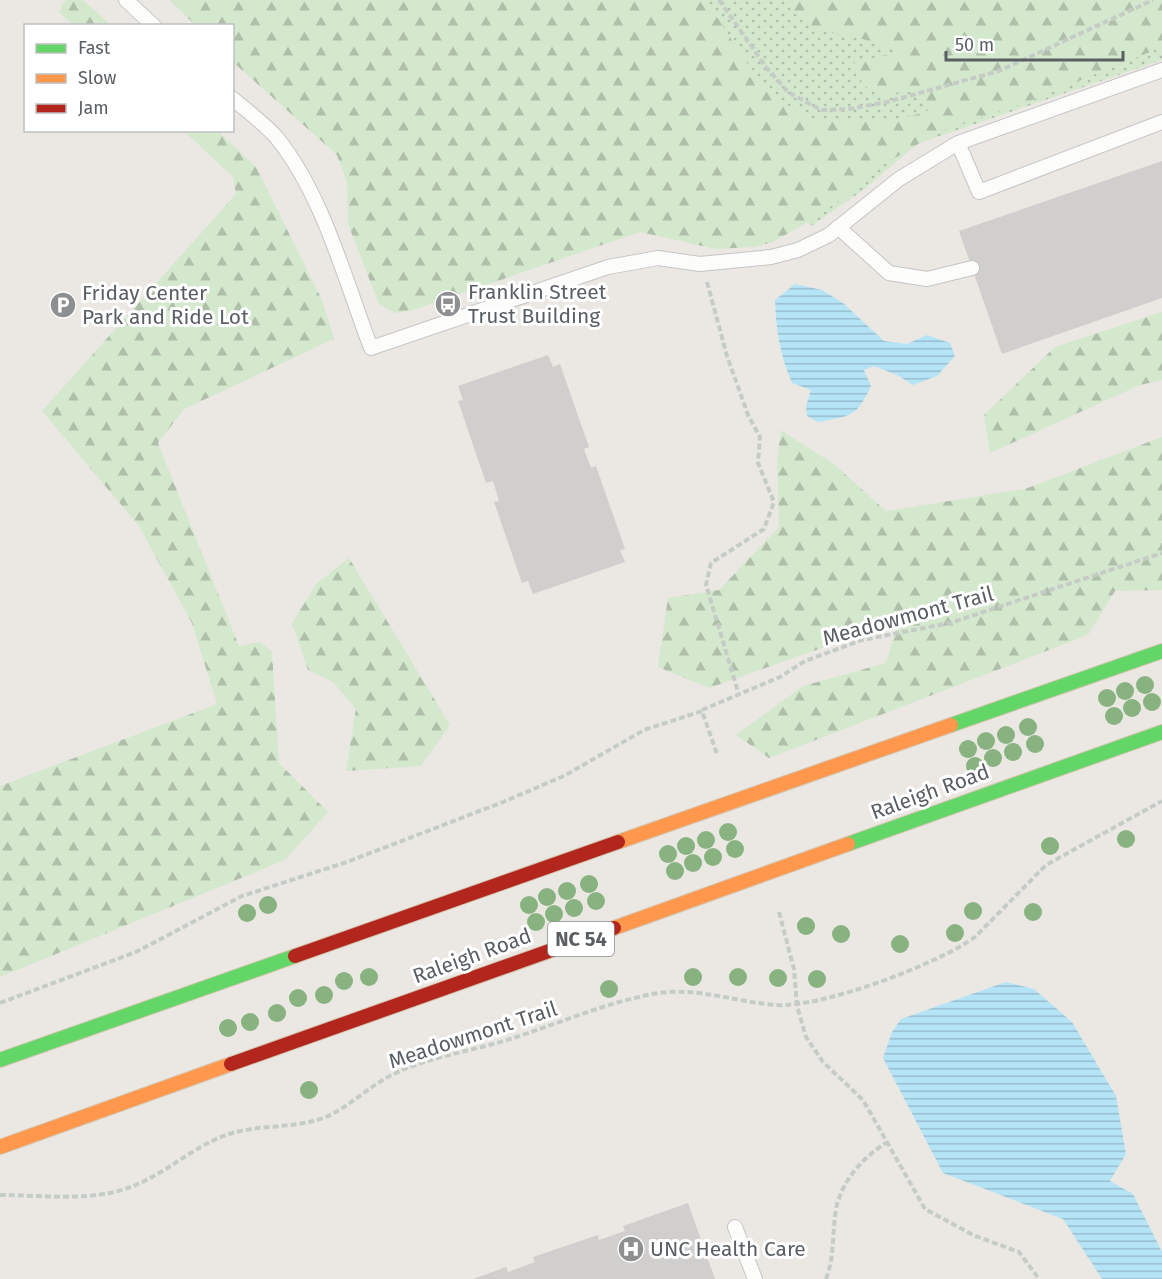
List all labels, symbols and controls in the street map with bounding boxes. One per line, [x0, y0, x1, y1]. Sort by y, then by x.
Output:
legend [24, 24, 234, 132]
scale bar [946, 24, 1123, 62]
text: 50 m [955, 34, 994, 56]
text: Fast [78, 37, 111, 59]
text: Slow [78, 67, 117, 89]
text: Jam [78, 97, 109, 119]
place label: Franklin Street Trust Building [468, 279, 607, 329]
place label: Friday Center Park and Ride Lot [82, 280, 249, 330]
bus stop icon: Franklin Street Trust Building [433, 289, 463, 319]
parking icon: Friday Center Park and Ride Lot [48, 290, 78, 320]
street label: Meadowmont Trail [820, 581, 996, 651]
street label: Raleigh Road [867, 759, 993, 825]
road number: NC 54 [548, 922, 614, 956]
street label: Raleigh Road [409, 923, 535, 989]
street label: Meadowmont Trail [385, 995, 561, 1075]
hospital icon: UNC Health Care [616, 1234, 646, 1264]
place label: UNC Health Care [650, 1236, 806, 1262]

